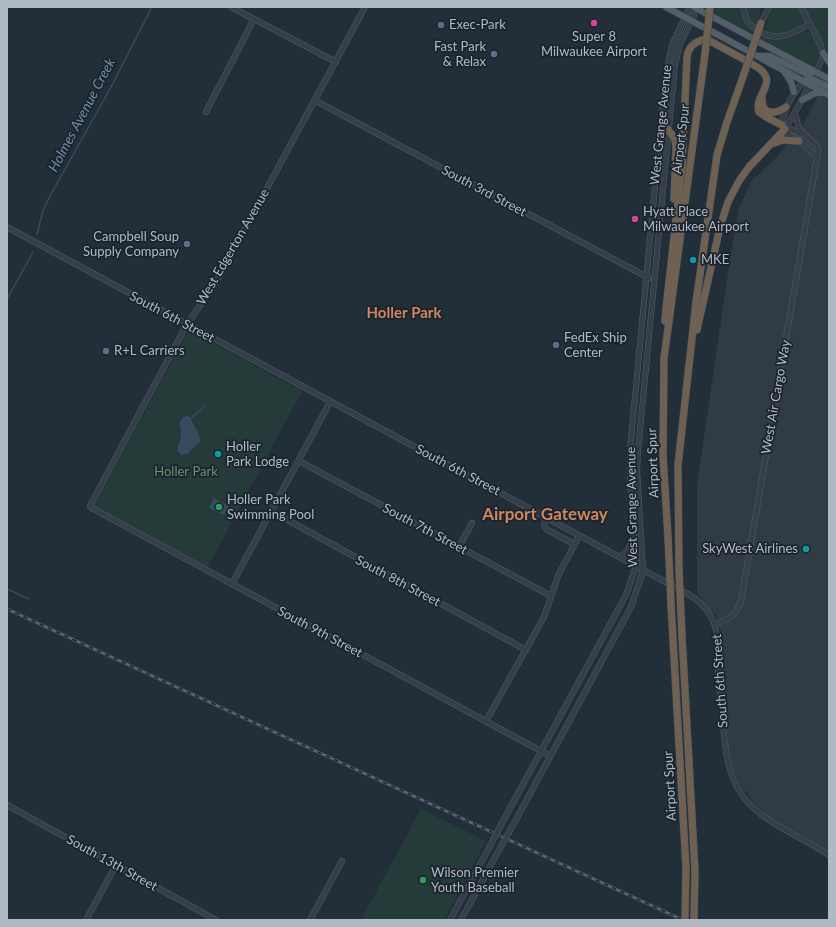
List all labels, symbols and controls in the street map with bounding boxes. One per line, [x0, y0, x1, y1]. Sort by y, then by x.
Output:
place label: Exec-Park [449, 17, 506, 33]
marker: Super 8 Milwaukee Airport [589, 18, 599, 28]
marker: Exec-Park [436, 20, 446, 30]
place label: Super 8 Milwaukee Airport [541, 29, 647, 60]
place label: Fast Park & Relax [434, 39, 486, 70]
marker: Fast Park & Relax [489, 49, 499, 59]
water label: Holmes Avenue Creek [45, 55, 119, 175]
street label: West Grange Avenue [647, 64, 675, 186]
street label: Airport Spur [669, 103, 693, 175]
street label: South 3rd Street [439, 162, 529, 220]
street label: West Edgerton Avenue [193, 186, 273, 308]
place label: Hyatt Place Milwaukee Airport [643, 204, 749, 235]
marker: Hyatt Place Milwaukee Airport [630, 214, 640, 224]
place label: Campbell Soup Supply Company [83, 229, 179, 260]
marker: Campbell Soup Supply Company [182, 239, 192, 249]
place label: MKE [701, 252, 729, 268]
marker: MKE [688, 255, 698, 265]
street label: South 6th Street [127, 288, 217, 346]
district label: Holler Park [367, 304, 441, 322]
place label: FedEx Ship Center [564, 330, 627, 361]
street label: West Air Cargo Way [758, 339, 794, 455]
marker: FedEx Ship Center [551, 340, 561, 350]
place label: R+L Carriers [114, 343, 185, 359]
marker: R+L Carriers [101, 346, 111, 356]
street label: Airport Spur [644, 428, 662, 498]
place label: Holler Park Lodge [226, 439, 289, 470]
street label: South 6th Street [413, 441, 503, 499]
street label: West Grange Avenue [623, 446, 641, 568]
marker: Holler Park Lodge [213, 449, 223, 459]
park label: Holler Park [154, 464, 218, 480]
place label: Holler Park Swimming Pool [227, 492, 314, 523]
street label: South 7th Street [380, 500, 470, 558]
marker: Holler Park Swimming Pool [214, 502, 224, 512]
district label: Airport Gateway [482, 505, 608, 525]
place label: SkyWest Airlines [702, 541, 798, 557]
marker: SkyWest Airlines [801, 544, 811, 554]
street label: South 8th Street [353, 552, 443, 610]
street label: South 9th Street [275, 603, 365, 661]
street label: South 6th Street [709, 634, 731, 728]
street label: Airport Spur [660, 751, 680, 821]
street label: South 13th Street [64, 832, 160, 894]
place label: Wilson Premier Youth Baseball [431, 865, 519, 896]
marker: Wilson Premier Youth Baseball [418, 875, 428, 885]

